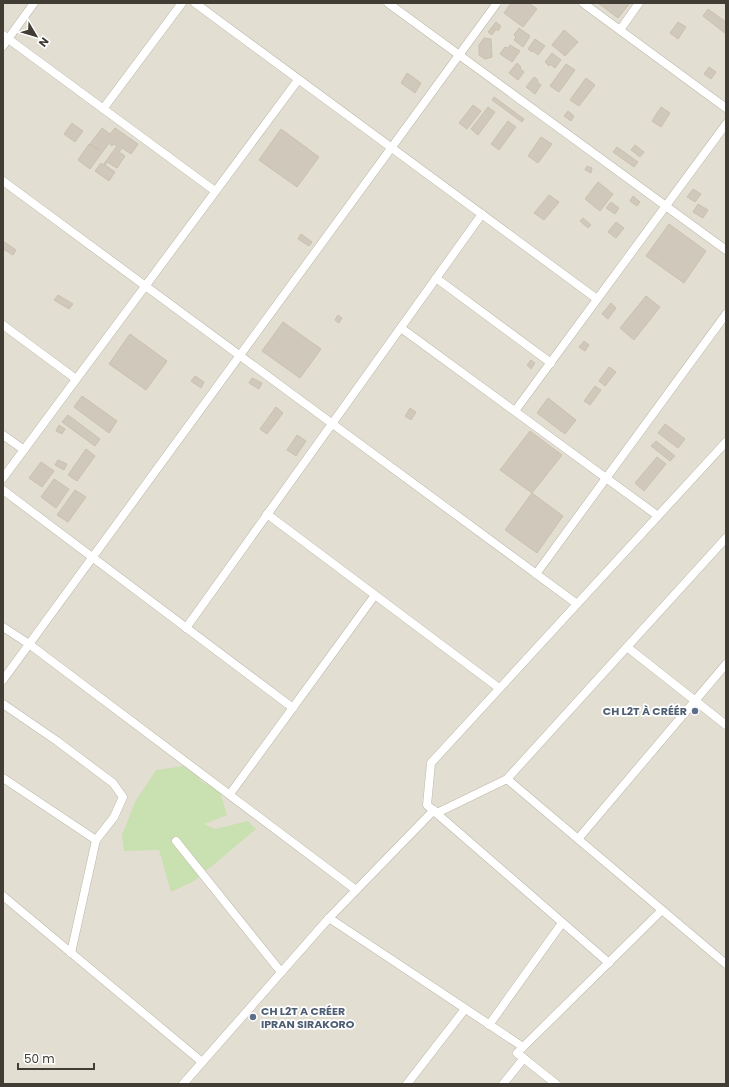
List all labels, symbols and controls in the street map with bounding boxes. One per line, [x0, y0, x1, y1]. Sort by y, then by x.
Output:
north arrow [16, 16, 56, 56]
text: N [35, 34, 53, 50]
place label: CH L2T À CRÉÉR [603, 703, 687, 719]
marker: CH L2T À CRÉÉR [690, 706, 700, 716]
place label: CH L2T A CRÉER IPRAN SIRAKORO [261, 1003, 355, 1032]
marker: CH L2T A CRÉER IPRAN SIRAKORO [248, 1012, 258, 1022]
scale bar [18, 1045, 94, 1071]
text: 50 m [24, 1050, 55, 1067]

